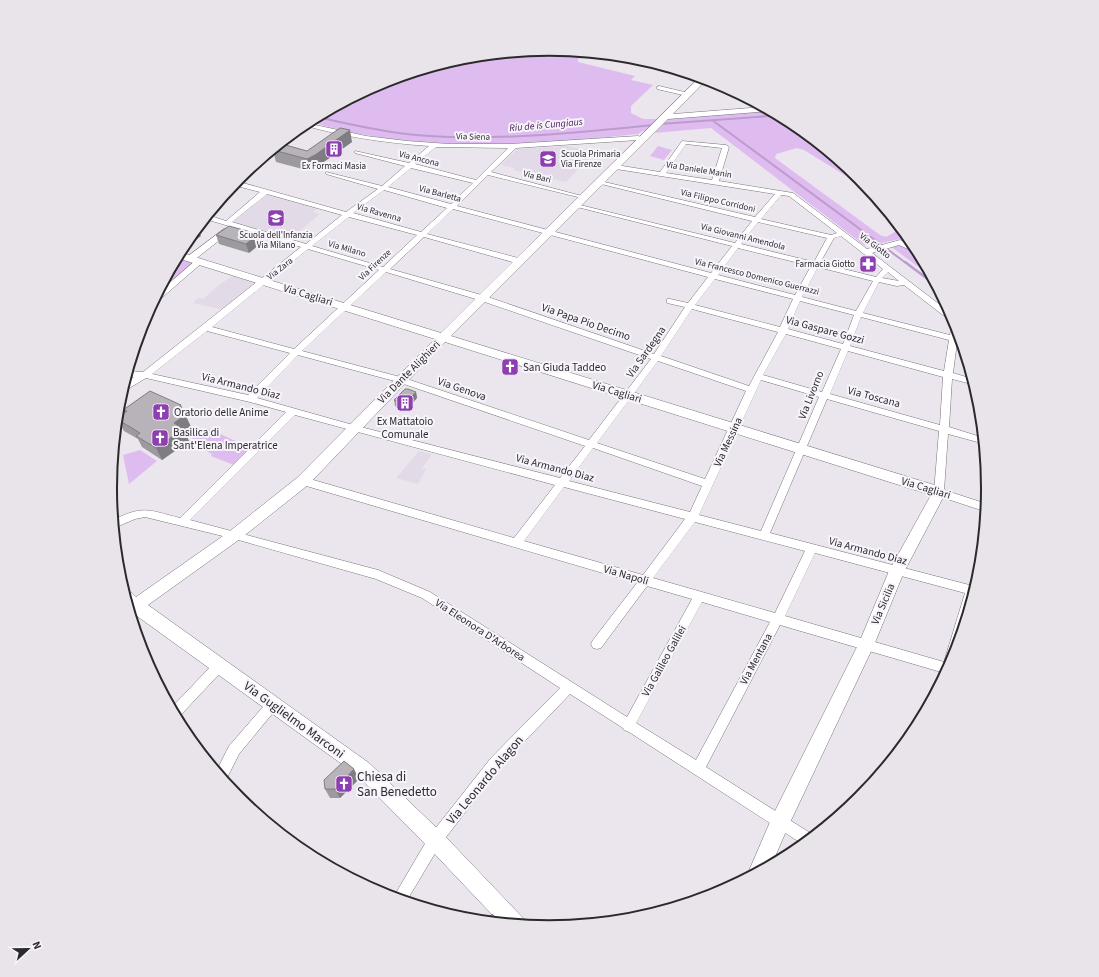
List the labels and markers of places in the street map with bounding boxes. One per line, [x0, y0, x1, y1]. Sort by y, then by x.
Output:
building icon: Ex Formaci Masia [324, 139, 344, 159]
place label: Scuola Primaria Via Firenze [561, 148, 621, 171]
school or university icon: Scuola Primaria Via Firenze [538, 149, 558, 169]
place label: Ex Formaci Masia [302, 160, 366, 173]
school or university icon: Scuola dell'Infanzia Via Milano [266, 208, 286, 228]
place label: Scuola dell'Infanzia Via Milano [239, 229, 313, 252]
pharmacy icon: Farmacia Giotto [858, 254, 878, 274]
place label: Farmacia Giotto [795, 258, 855, 271]
church icon: San Giuda Taddeo [500, 357, 520, 377]
place label: San Giuda Taddeo [523, 360, 606, 375]
building icon: Ex Mattatoio Comunale [395, 393, 415, 413]
church icon: Oratorio delle Anime [151, 402, 171, 422]
place label: Oratorio delle Anime [174, 405, 269, 420]
place label: Ex Mattatoio Comunale [377, 414, 433, 442]
place label: Basilica di Sant'Elena Imperatrice [173, 425, 278, 453]
church icon: Basilica di Sant'Elena Imperatrice [150, 428, 170, 448]
place label: Chiesa di San Benedetto [357, 768, 437, 801]
church icon: Chiesa di San Benedetto [334, 774, 354, 794]

